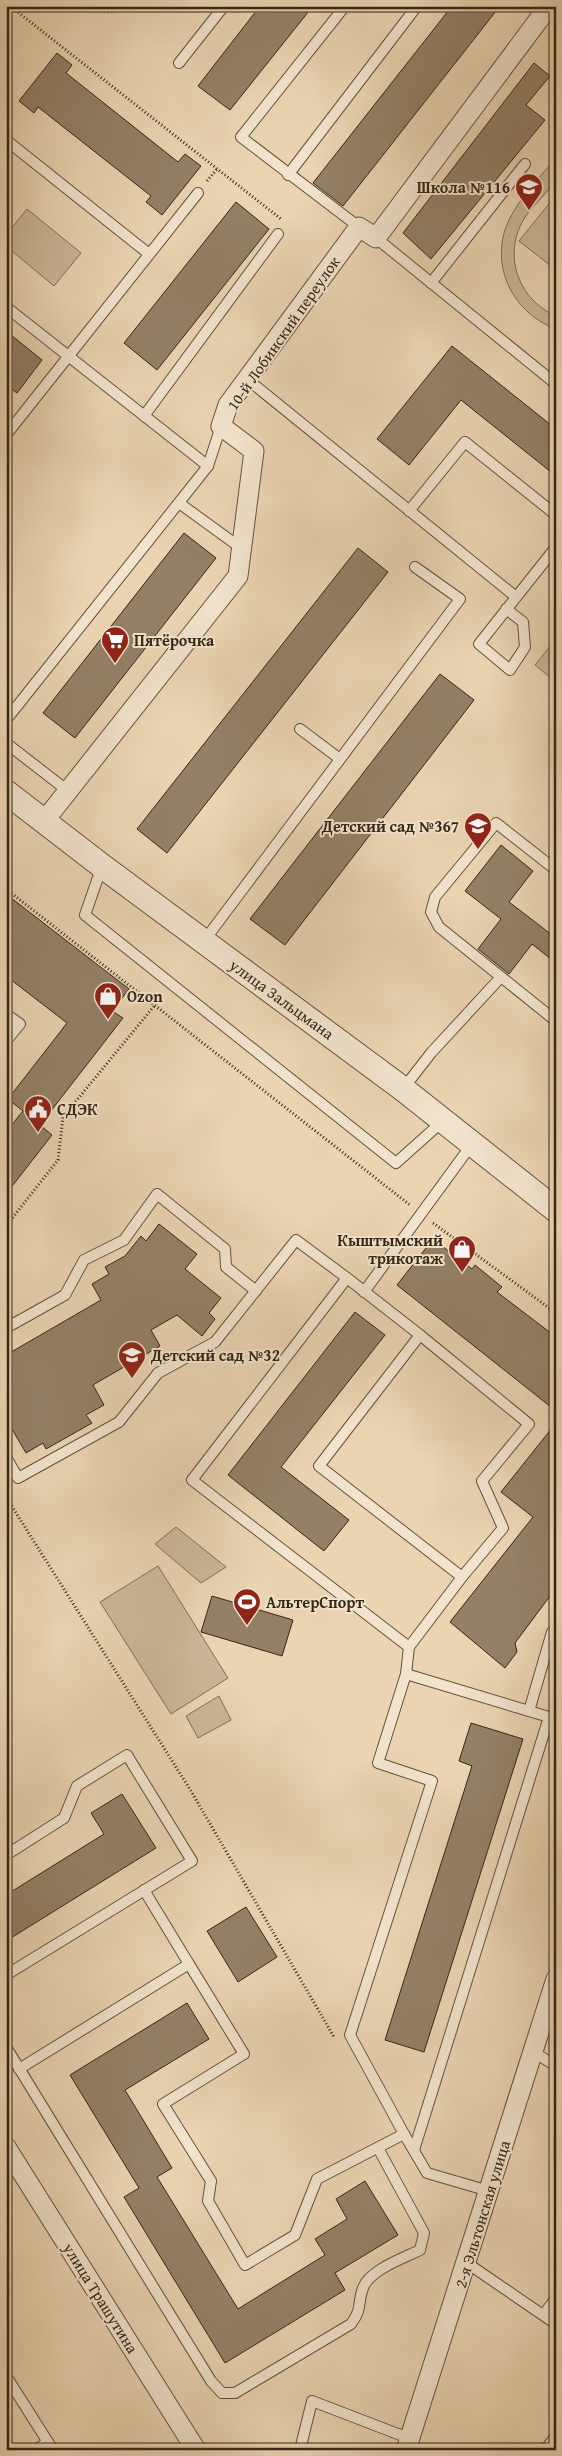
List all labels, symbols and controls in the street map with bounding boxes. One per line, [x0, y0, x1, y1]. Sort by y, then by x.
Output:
school or university icon: Школа №116 [514, 172, 544, 211]
place label: Школа №116 [417, 175, 510, 199]
street label: 10-й Лобинский переулок [221, 250, 346, 415]
supermarket icon: Пятёрочка [100, 625, 130, 664]
place label: Пятёрочка [134, 628, 215, 652]
school or university icon: Детский сад №367 [463, 811, 493, 850]
place label: Детский сад №367 [321, 814, 459, 838]
street label: улица Зальцмана [224, 952, 340, 1045]
shop icon: Ozon [93, 981, 123, 1020]
place label: Ozon [127, 984, 163, 1008]
public building icon: СДЭК [23, 1094, 53, 1133]
place label: СДЭК [57, 1097, 98, 1121]
place label: Кыштымский трикотаж [337, 1228, 443, 1270]
shop icon: Кыштымский трикотаж [447, 1234, 477, 1273]
school or university icon: Детский сад №32 [117, 1340, 147, 1379]
place label: Детский сад №32 [150, 1343, 280, 1367]
sports icon: АльтерСпорт [232, 1587, 262, 1626]
place label: АльтерСпорт [266, 1590, 364, 1614]
street label: 2-я Эльтонская улица [448, 2137, 516, 2291]
street label: улица Трашутина [57, 2237, 145, 2358]

